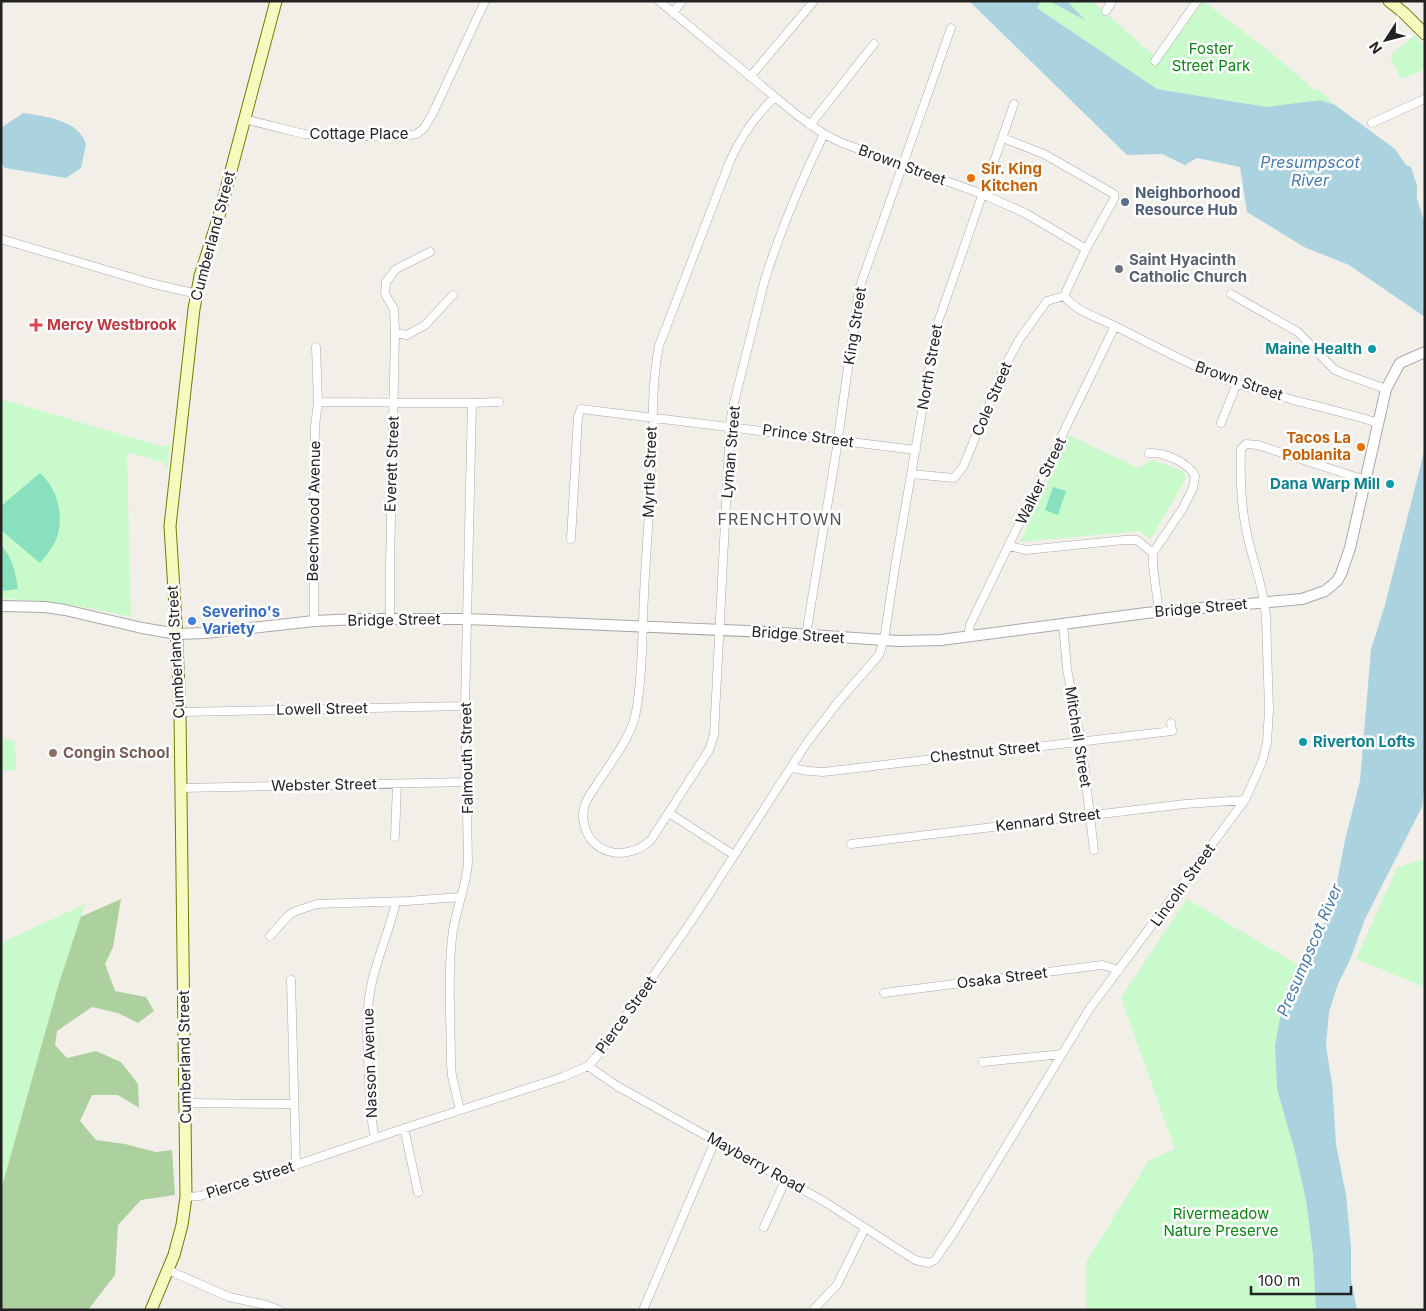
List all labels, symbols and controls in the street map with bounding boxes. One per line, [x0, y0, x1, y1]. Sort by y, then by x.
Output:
north arrow [1361, 15, 1411, 65]
park label: Foster Street Park [1172, 39, 1251, 75]
text: N [1365, 39, 1385, 57]
street label: Cottage Place [309, 124, 409, 143]
street label: Brown Street [856, 140, 949, 189]
water label: Presumpscot River [1260, 152, 1360, 190]
place label: Sir. King Kitchen [981, 159, 1042, 195]
street label: Cumberland Street [186, 169, 239, 303]
marker: Sir. King Kitchen [965, 172, 977, 184]
place label: Neighborhood Resource Hub [1135, 183, 1240, 219]
marker: Neighborhood Resource Hub [1119, 196, 1131, 208]
place label: Saint Hyacinth Catholic Church [1129, 250, 1247, 286]
marker: Saint Hyacinth Catholic Church [1113, 263, 1125, 275]
street label: King Street [839, 286, 870, 366]
place label: Mercy Westbrook [47, 315, 177, 334]
marker: Mercy Westbrook [29, 318, 43, 332]
street label: North Street [913, 323, 946, 411]
place label: Maine Health [1265, 339, 1362, 358]
marker: Maine Health [1366, 343, 1378, 355]
street label: Brown Street [1193, 357, 1286, 404]
street label: Cole Street [967, 359, 1016, 439]
street label: Lyman Street [717, 405, 744, 499]
street label: Everett Street [380, 416, 403, 512]
street label: Prince Street [761, 420, 855, 451]
street label: Myrtle Street [638, 426, 661, 518]
place label: Tacos La Poblanita [1282, 428, 1351, 464]
street label: Walker Street [1011, 434, 1070, 528]
street label: Beechwood Avenue [303, 440, 324, 582]
marker: Tacos La Poblanita [1355, 441, 1367, 453]
place label: Dana Warp Mill [1270, 474, 1380, 493]
marker: Dana Warp Mill [1384, 478, 1396, 490]
district label: FRENCHTOWN [718, 509, 842, 529]
street label: Cumberland Street [163, 585, 188, 719]
street label: Bridge Street [1154, 594, 1248, 621]
place label: Severino's Variety [202, 602, 280, 638]
street label: Bridge Street [347, 609, 441, 630]
marker: Severino's Variety [186, 615, 198, 627]
street label: Bridge Street [751, 622, 845, 647]
street label: Mitchell Street [1061, 685, 1096, 789]
street label: Lowell Street [276, 698, 368, 719]
street label: Falmouth Street [456, 702, 477, 814]
place label: Riverton Lofts [1313, 732, 1415, 751]
street label: Chestnut Street [929, 736, 1041, 767]
marker: Riverton Lofts [1297, 736, 1309, 748]
place label: Congin School [63, 743, 170, 762]
marker: Congin School [47, 747, 59, 759]
street label: Webster Street [271, 774, 377, 795]
street label: Kennard Street [994, 804, 1102, 835]
street label: Lincoln Street [1146, 840, 1219, 930]
water label: Presumpscot River [1272, 880, 1346, 1019]
street label: Osaka Street [956, 963, 1048, 992]
street label: Pierce Street [591, 972, 660, 1057]
street label: Cumberland Street [174, 990, 195, 1124]
street label: Nasson Avenue [358, 1008, 381, 1118]
street label: Mayberry Road [704, 1128, 808, 1197]
street label: Pierce Street [204, 1156, 296, 1203]
park label: Rivermeadow Nature Preserve [1163, 1204, 1279, 1240]
scale bar [1251, 1264, 1351, 1296]
text: 100 m [1258, 1271, 1300, 1290]

